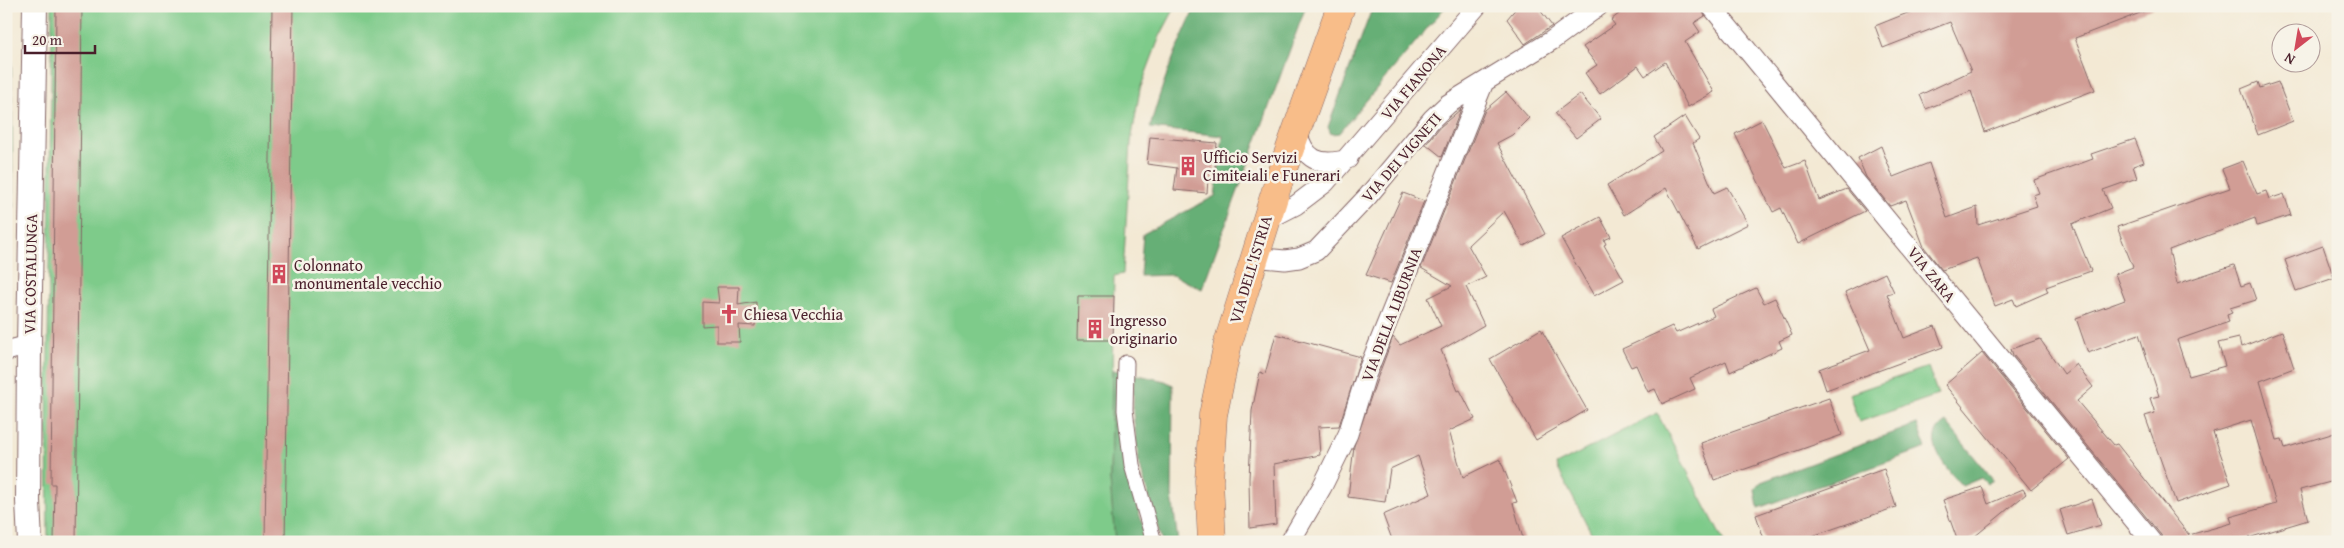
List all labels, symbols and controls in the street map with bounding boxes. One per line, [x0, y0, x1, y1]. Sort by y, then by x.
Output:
scale bar [25, 22, 95, 54]
north arrow [2272, 22, 2322, 72]
text: 20 m [32, 29, 63, 50]
street label: VIA FIANONA [1374, 39, 1452, 125]
text: N [2280, 48, 2298, 70]
street label: VIA DEI VIGNETI [1355, 107, 1447, 207]
place label: Ufficio Servizi Cimiteiali e Funerari [1203, 145, 1341, 187]
building icon: Ufficio Servizi Cimiteiali e Funerari [1177, 155, 1199, 177]
street label: VIA DELL'ISTRIA [1222, 212, 1278, 326]
street label: VIA COSTALUNGA [17, 213, 43, 334]
street label: VIA ZARA [1902, 241, 1962, 307]
street label: VIA DELLA LIBURNIA [1354, 243, 1428, 385]
place label: Colonnato monumentale vecchio [294, 253, 442, 295]
building icon: Colonnato monumentale vecchio [268, 263, 290, 285]
place label: Chiesa Vecchia [744, 302, 844, 326]
church icon: Chiesa Vecchia [718, 303, 740, 325]
place label: Ingresso originario [1110, 308, 1178, 350]
building icon: Ingresso originario [1084, 318, 1106, 340]

